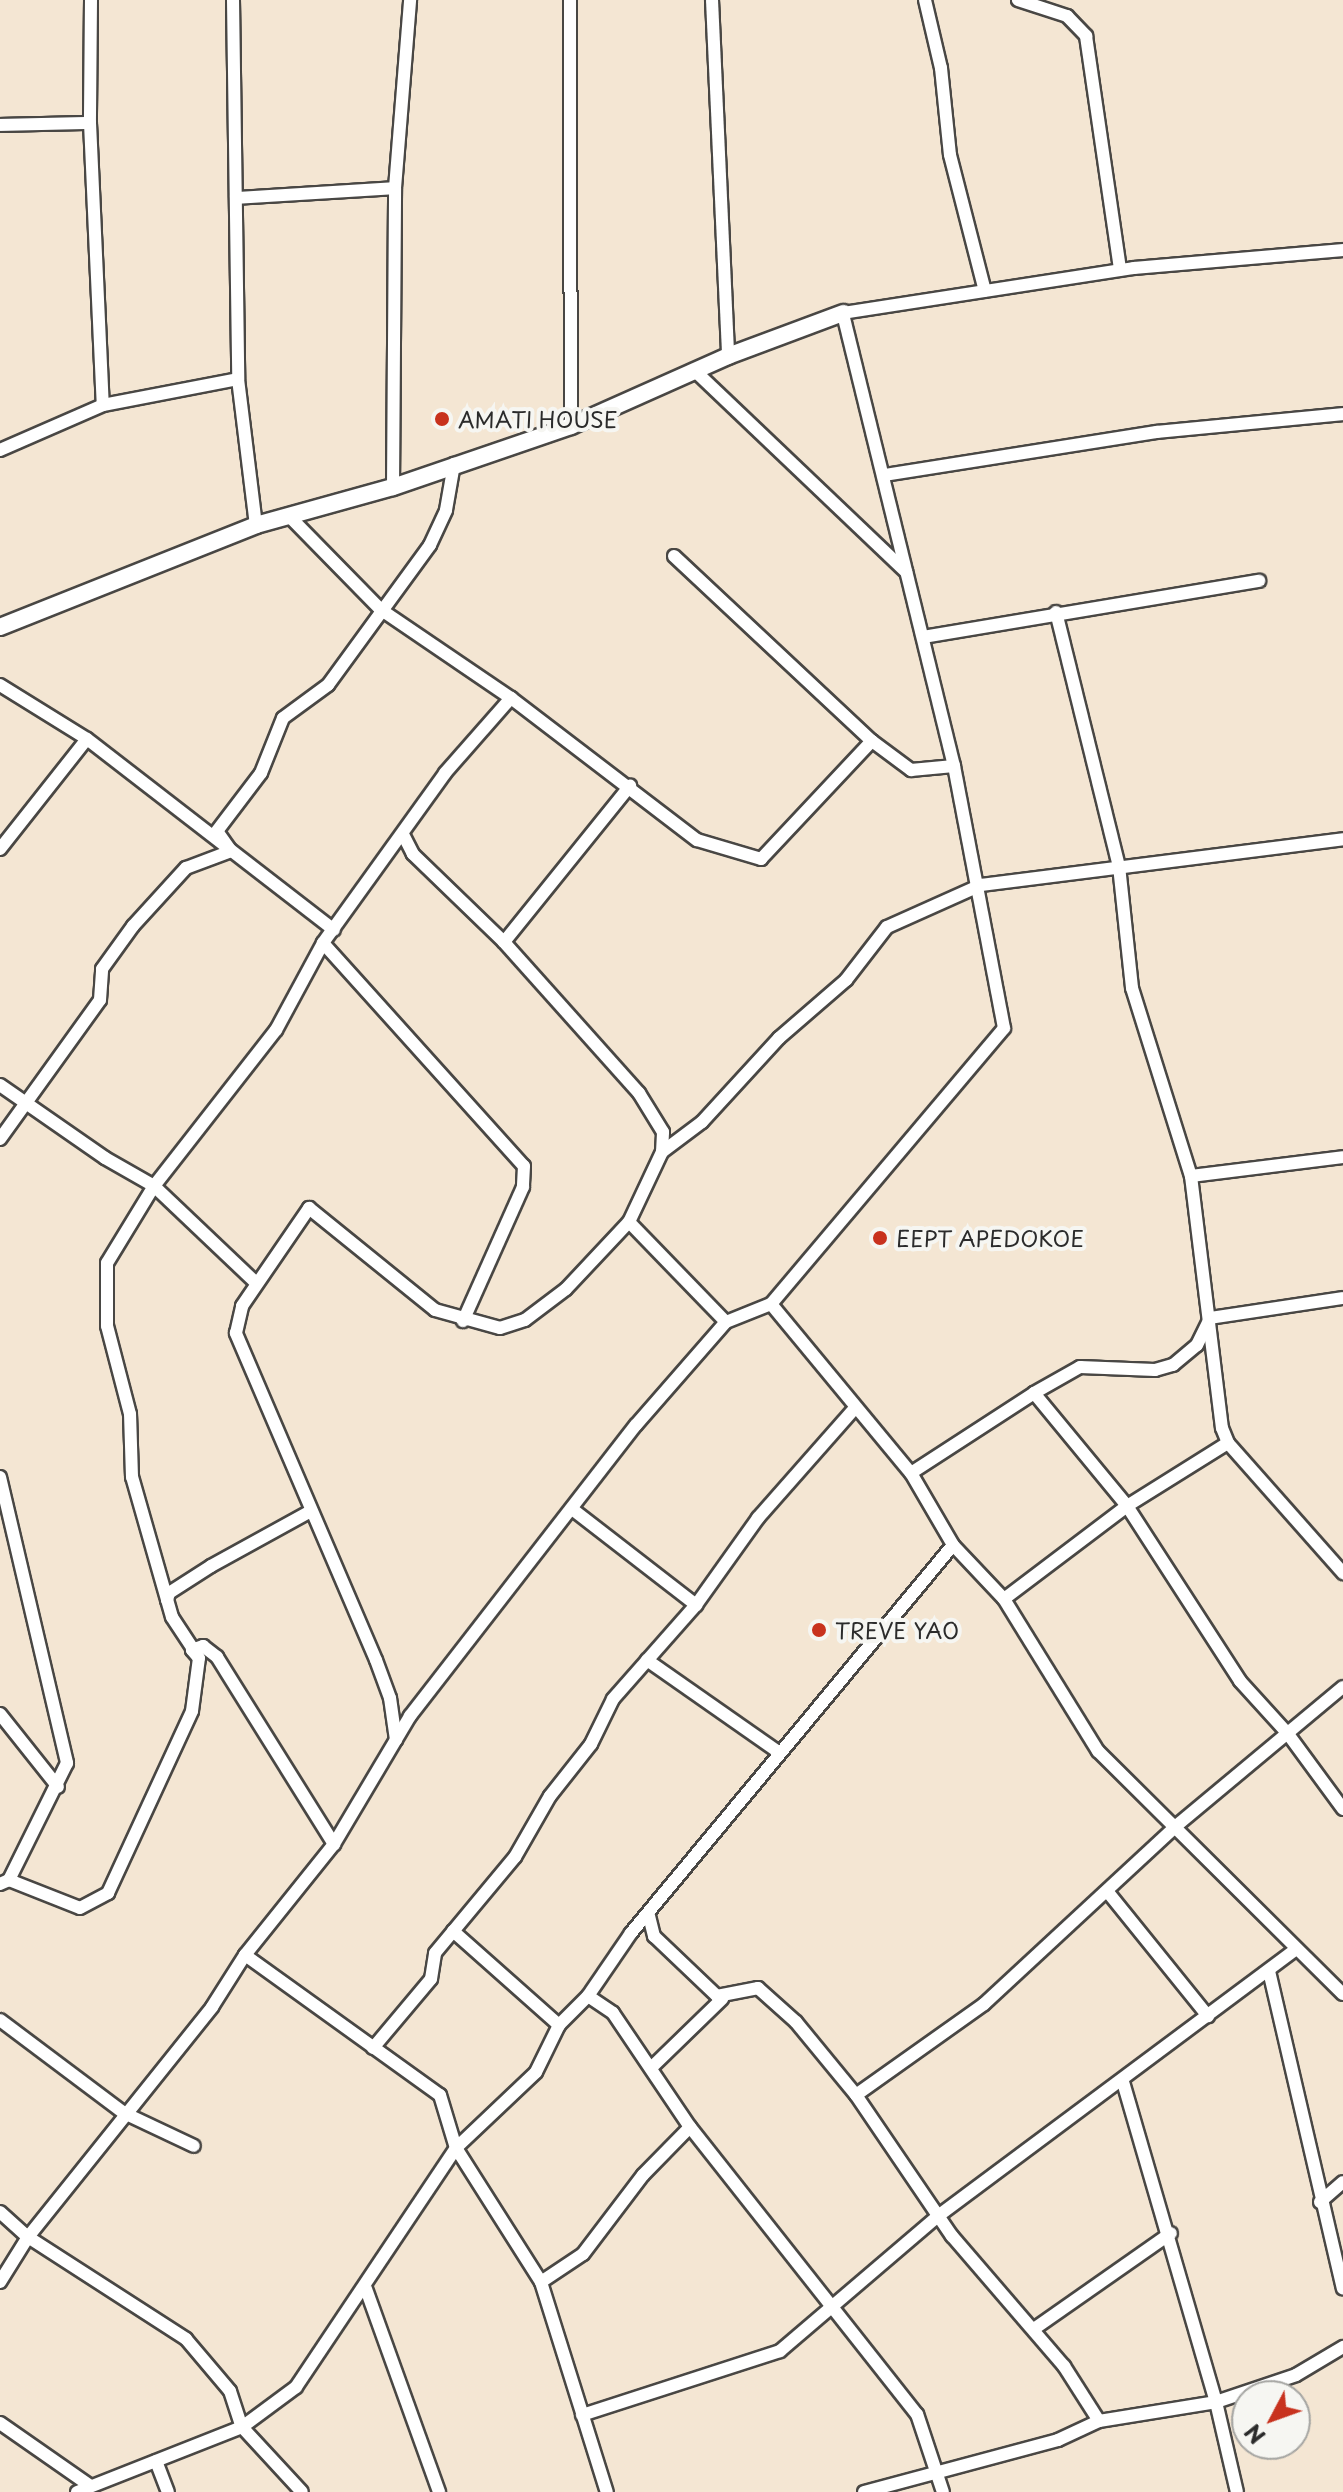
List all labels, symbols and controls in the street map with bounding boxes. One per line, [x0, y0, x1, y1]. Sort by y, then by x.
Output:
place label: AMATI HOUSE [458, 406, 618, 432]
marker: AMATI HOUSE [433, 410, 451, 428]
place label: EEPT APEDOKOE [896, 1225, 1085, 1251]
marker: EEPT APEDOKOE [871, 1229, 889, 1247]
place label: TREVE YAO [835, 1617, 961, 1643]
marker: TREVE YAO [810, 1621, 828, 1639]
north arrow [1231, 2380, 1311, 2460]
text: N [1236, 2417, 1272, 2452]

